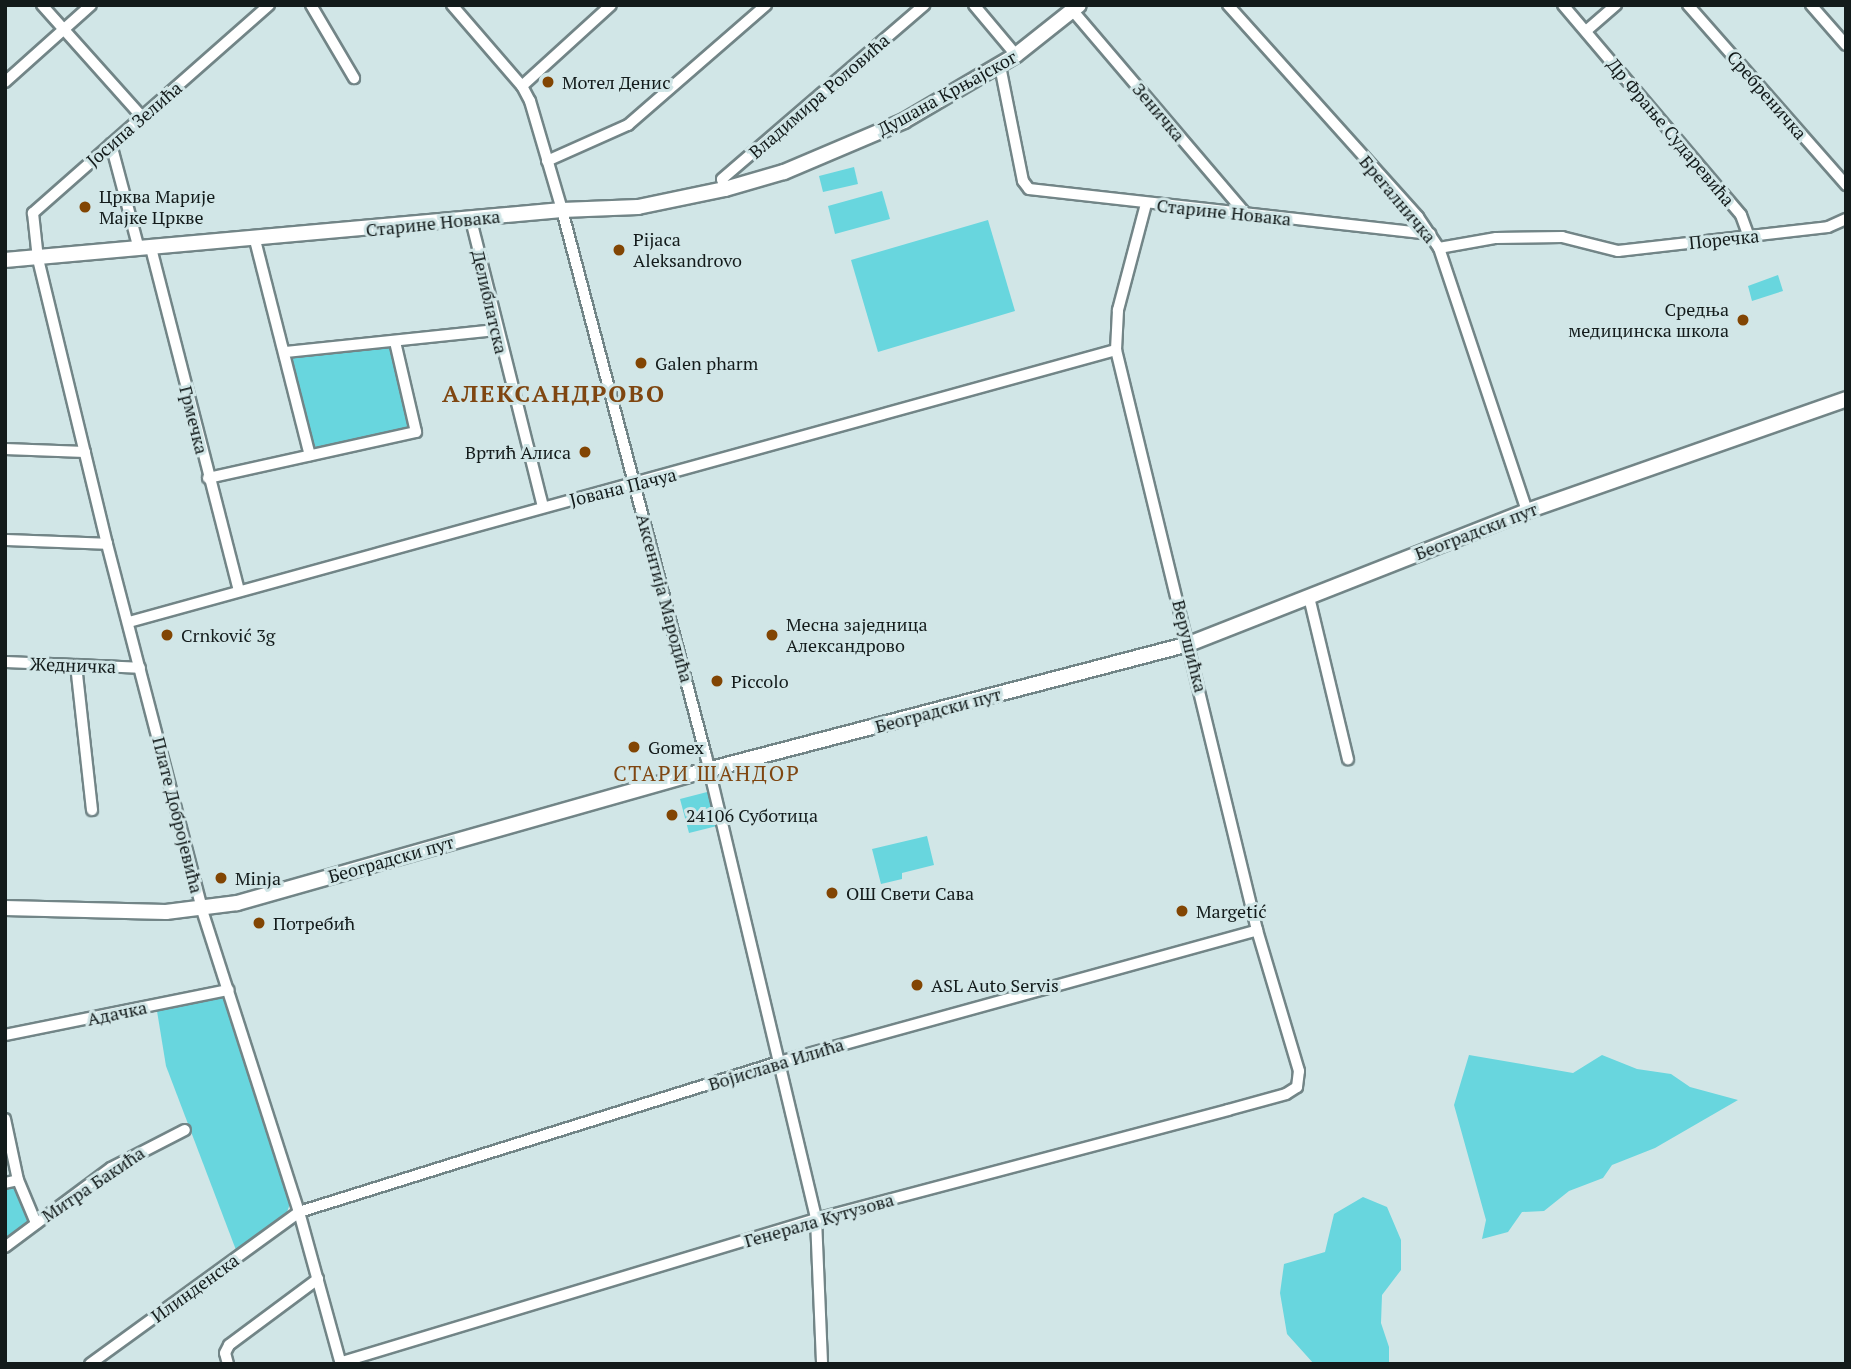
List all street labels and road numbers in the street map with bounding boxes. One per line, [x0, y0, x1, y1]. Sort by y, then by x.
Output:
street label: Владимира Роловића [744, 29, 894, 163]
street label: Душана Крњајског [874, 46, 1020, 140]
street label: Сребреничка [1723, 46, 1811, 144]
street label: Др Фрање Сударевића [1603, 54, 1739, 210]
street label: Јосипа Зелића [82, 77, 186, 171]
street label: Зеничка [1128, 78, 1190, 146]
street label: Брегалничка [1355, 151, 1441, 247]
street label: Старине Новака [1156, 194, 1292, 230]
street label: Старине Новака [365, 205, 501, 241]
street label: Поречка [1688, 225, 1760, 253]
street label: Делиблатска [468, 248, 512, 356]
street label: Грмечка [175, 384, 213, 456]
street label: Јована Пачуа [567, 463, 679, 511]
street label: Београдски пут [1412, 498, 1540, 564]
street label: Аксентија Мародића [632, 511, 698, 685]
street label: Верушићка [1168, 598, 1212, 694]
street label: Жедничка [29, 653, 117, 677]
street label: Београдски пут [873, 683, 1003, 737]
street label: Плате Добројевића [148, 735, 208, 895]
street label: Београдски пут [326, 831, 456, 887]
street label: Адачка [85, 996, 149, 1030]
street label: Војислава Илића [706, 1033, 846, 1095]
street label: Митра Бакића [37, 1142, 149, 1226]
street label: Генерала Кутузова [742, 1188, 896, 1252]
street label: Илинденска [147, 1249, 243, 1327]

